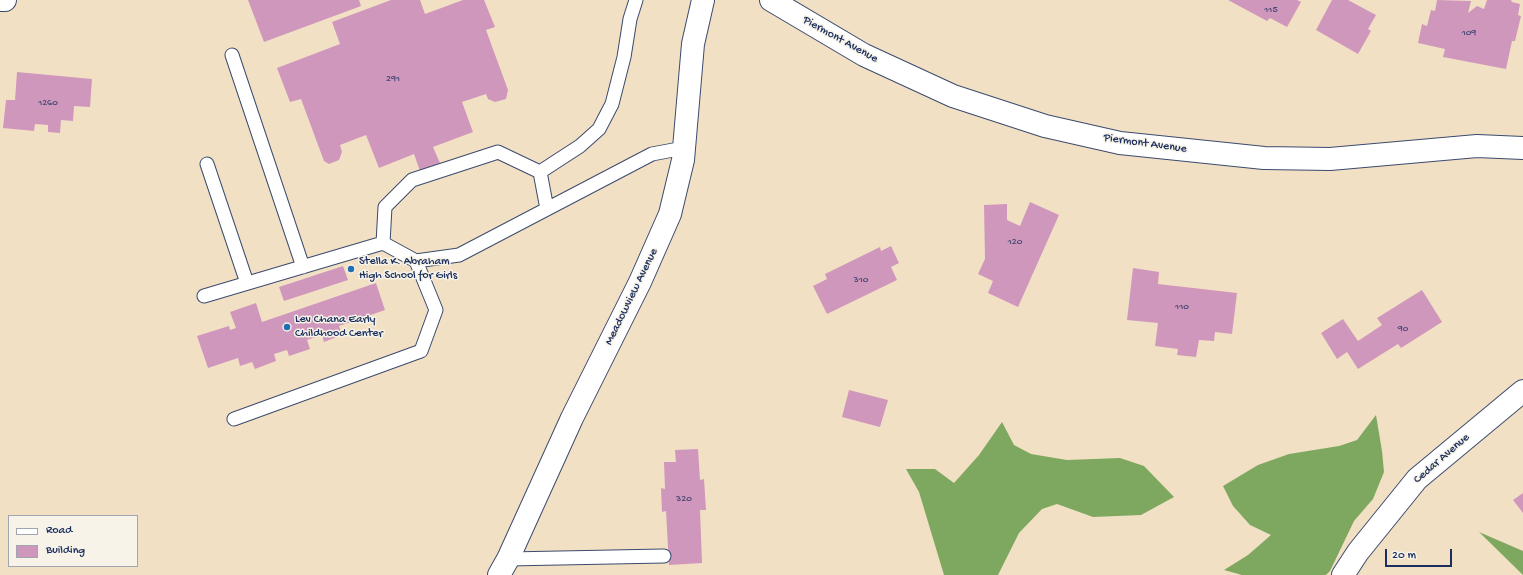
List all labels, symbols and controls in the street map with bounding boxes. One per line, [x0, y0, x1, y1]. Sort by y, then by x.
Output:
house number: 115 [1264, 4, 1278, 16]
street label: Piermont Avenue [800, 13, 880, 67]
house number: 109 [1462, 27, 1476, 39]
house number: 291 [386, 73, 400, 85]
house number: 1260 [38, 97, 58, 109]
street label: Piermont Avenue [1102, 131, 1188, 157]
house number: 120 [1008, 236, 1022, 248]
street label: Meadowview Avenue [602, 246, 662, 348]
place label: Stella K. Abraham High School for Girls [359, 255, 457, 283]
marker: Stella K. Abraham High School for Girls [346, 264, 356, 274]
house number: 310 [854, 274, 868, 286]
house number: 110 [1175, 301, 1189, 313]
place label: Lev Chana Early Childhood Center [295, 313, 383, 341]
marker: Lev Chana Early Childhood Center [282, 322, 292, 332]
house number: 90 [1398, 323, 1408, 335]
street label: Cedar Avenue [1411, 431, 1473, 487]
house number: 320 [676, 493, 692, 505]
legend [8, 515, 138, 567]
text: Road [46, 524, 72, 538]
scale bar [1387, 541, 1454, 567]
text: Building [46, 544, 85, 558]
text: 20 m [1392, 549, 1416, 563]

